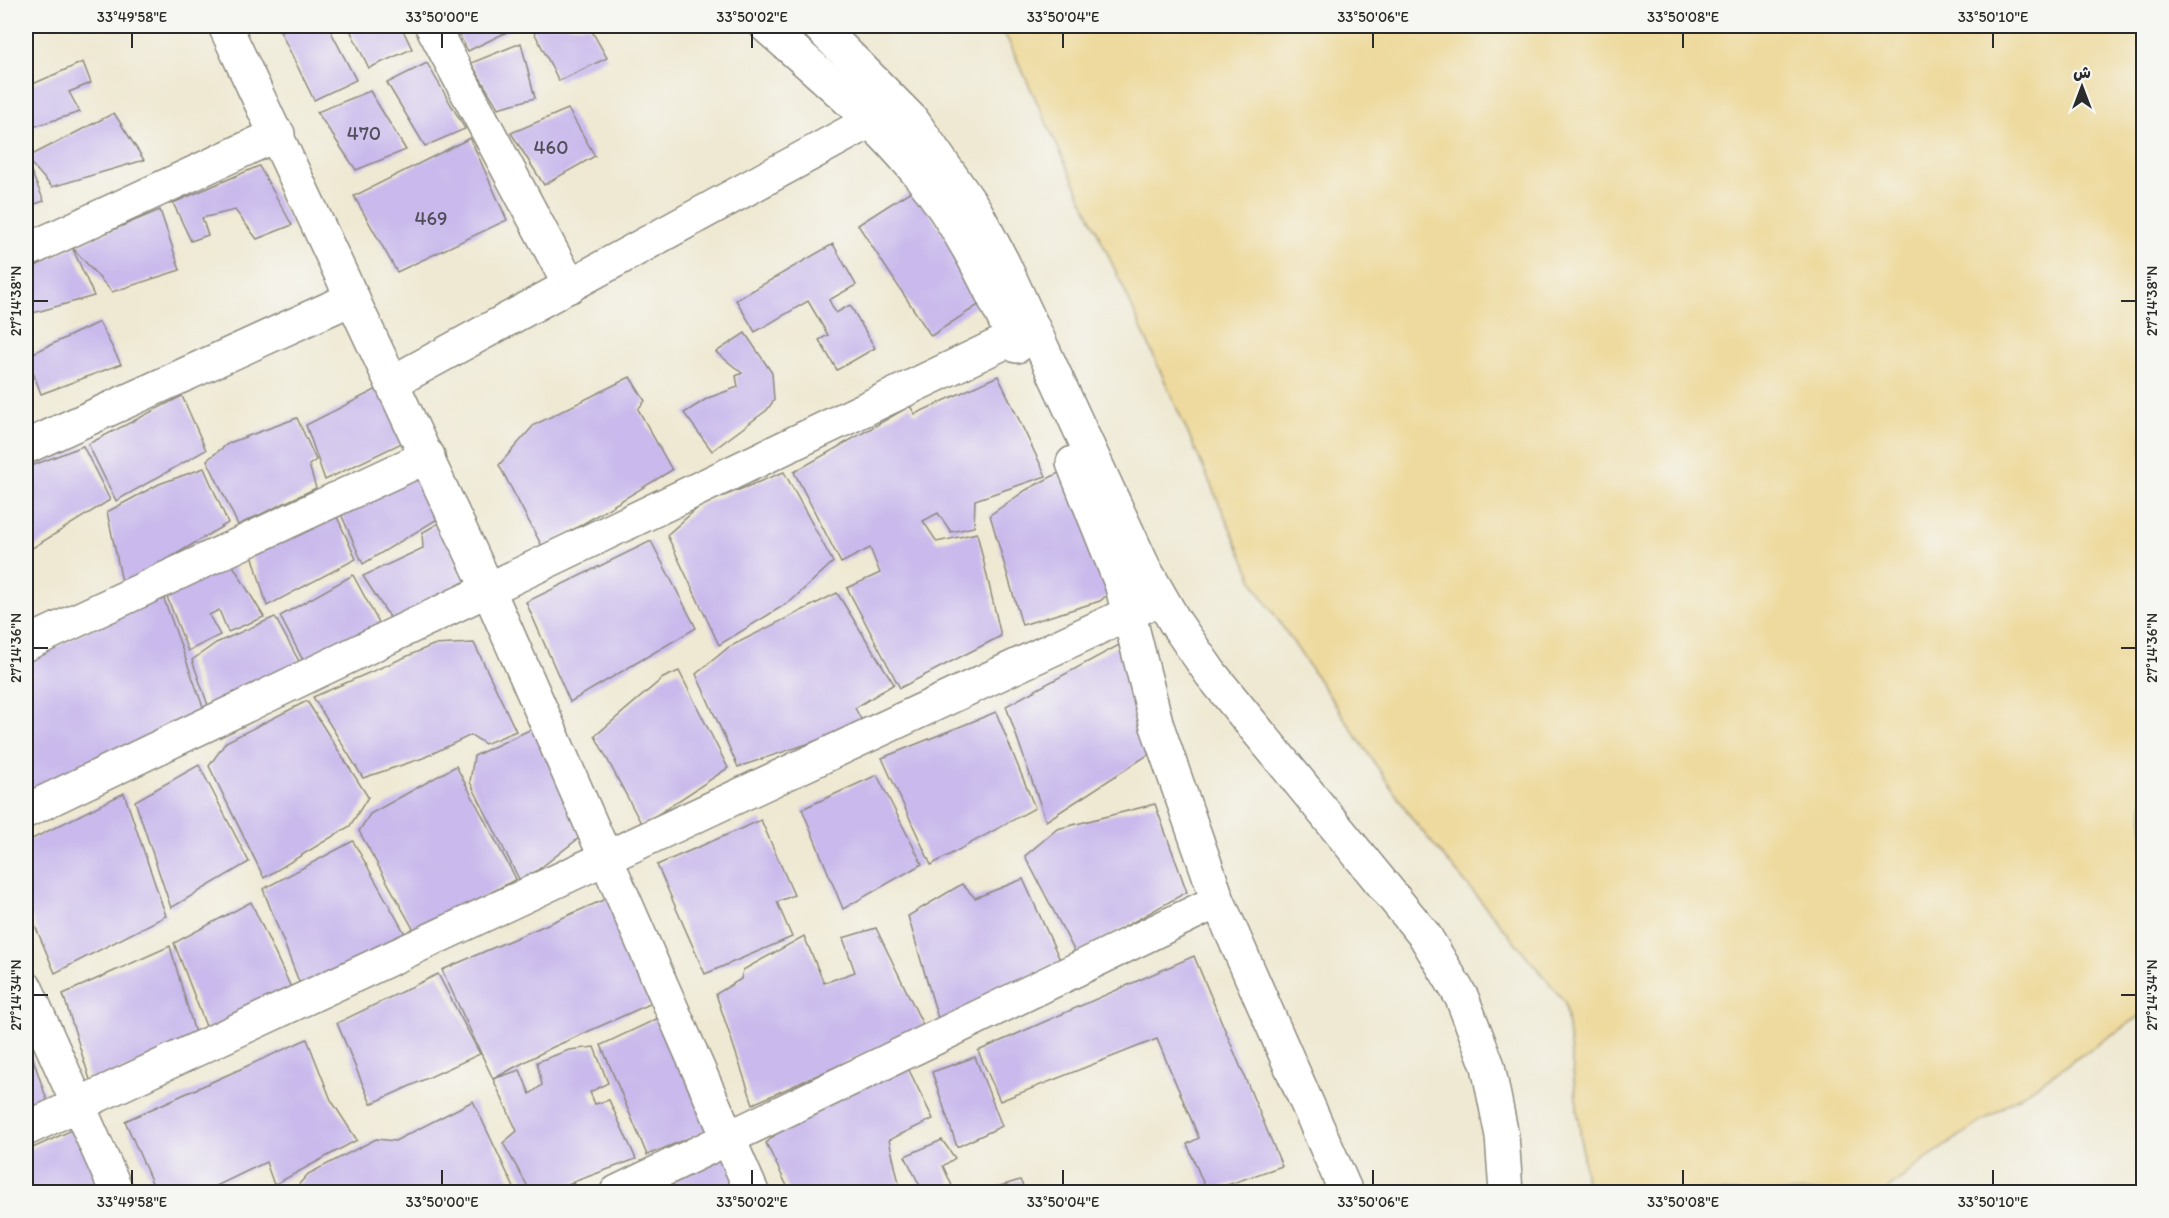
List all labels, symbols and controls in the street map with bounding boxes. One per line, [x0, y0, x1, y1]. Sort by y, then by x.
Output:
text: 33°49'58"E [97, 8, 167, 26]
text: 33°50'00"E [406, 8, 478, 26]
text: 33°50'02"E [716, 8, 788, 26]
text: 33°50'04"E [1027, 8, 1099, 26]
text: 33°50'06"E [1337, 8, 1409, 26]
text: 33°50'08"E [1647, 8, 1719, 26]
text: 33°50'10"E [1958, 8, 2028, 26]
north arrow [2052, 57, 2112, 117]
text: ش [2073, 63, 2091, 82]
house number: 470 [347, 121, 381, 145]
house number: 460 [534, 135, 568, 159]
house number: 469 [414, 206, 448, 230]
text: 27°14'38"N [7, 266, 25, 336]
text: 27°14'38"N [2143, 266, 2161, 336]
text: 27°14'36"N [7, 613, 25, 683]
text: 27°14'36"N [2143, 613, 2161, 683]
text: 27°14'34"N [7, 959, 25, 1031]
text: 27°14'34"N [2143, 959, 2161, 1031]
text: 33°49'58"E [97, 1193, 167, 1211]
text: 33°50'00"E [406, 1193, 478, 1211]
text: 33°50'02"E [716, 1193, 788, 1211]
text: 33°50'04"E [1027, 1193, 1099, 1211]
text: 33°50'06"E [1337, 1193, 1409, 1211]
text: 33°50'08"E [1647, 1193, 1719, 1211]
text: 33°50'10"E [1958, 1193, 2028, 1211]

